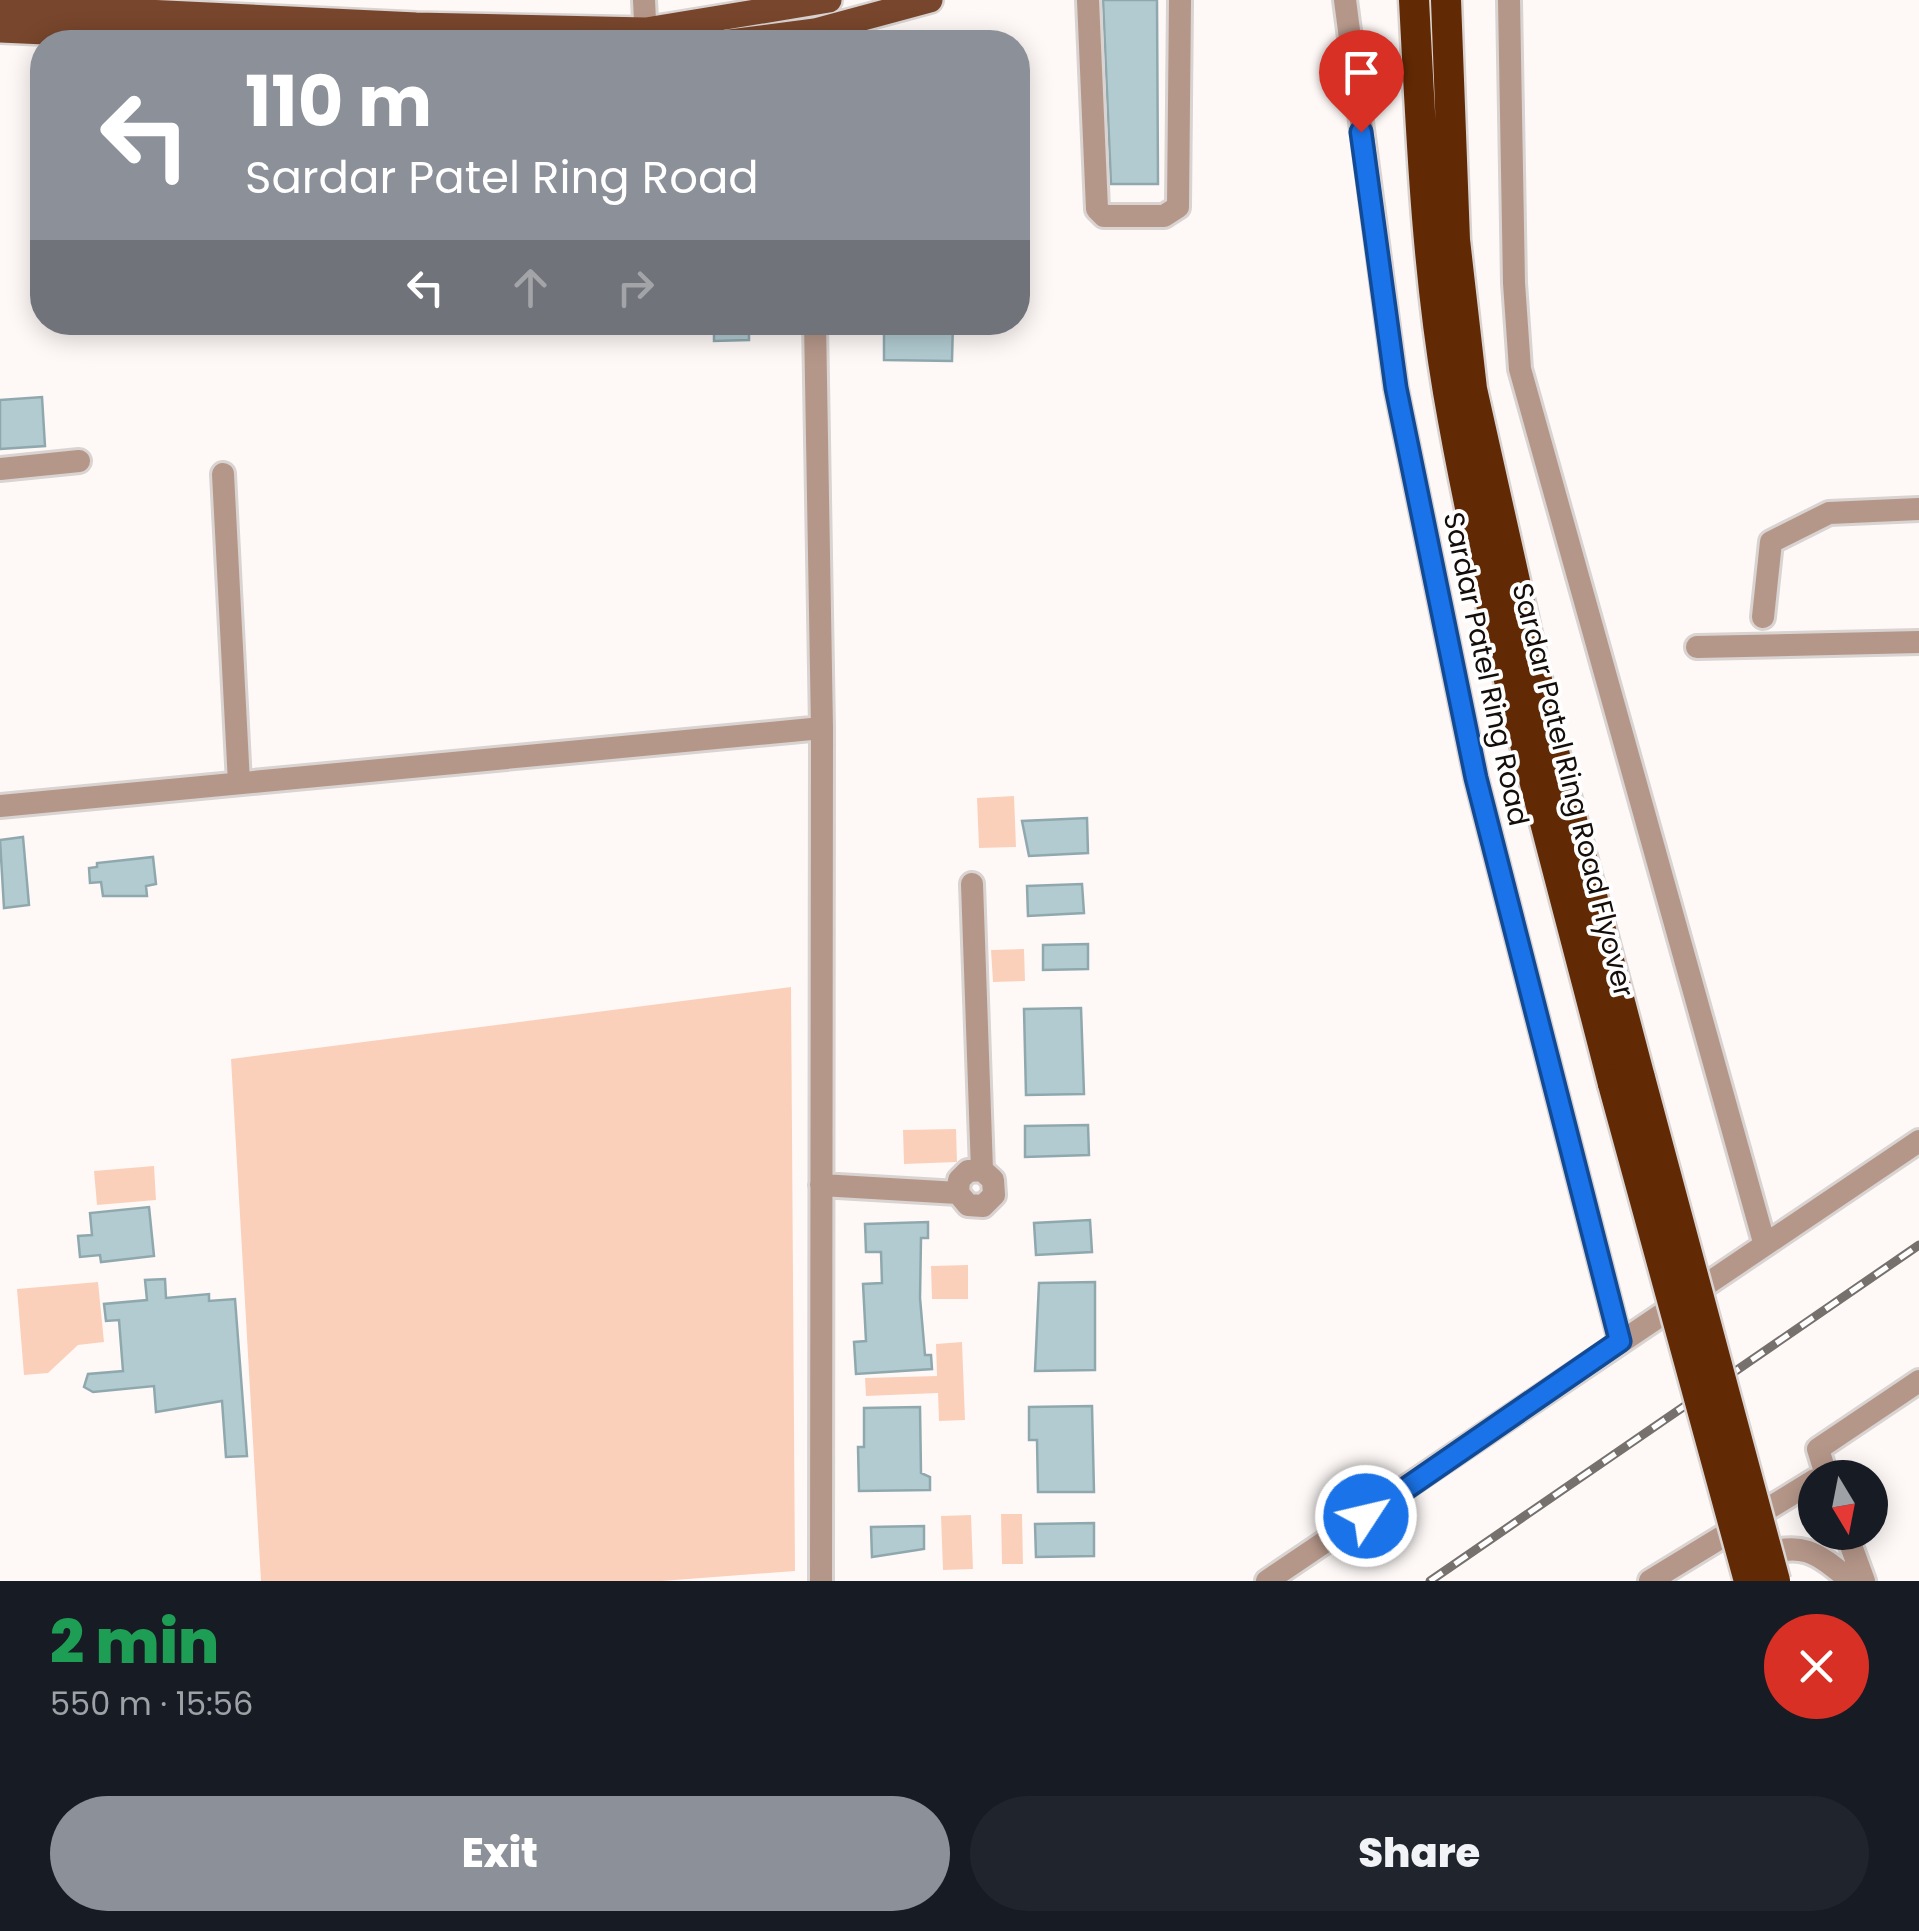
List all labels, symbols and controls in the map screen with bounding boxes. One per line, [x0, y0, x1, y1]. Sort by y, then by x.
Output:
pin [1319, 30, 1404, 133]
icon: arrive [1334, 45, 1389, 100]
text: 110 m [245, 52, 432, 151]
icon: left [80, 70, 210, 200]
text: Sardar Patel Ring Road [245, 146, 759, 209]
icon: left [398, 260, 453, 315]
icon: ahead [503, 260, 558, 315]
icon: right [608, 260, 663, 315]
street label: Sardar Patel Ring Road [1434, 509, 1538, 829]
street label: Sardar Patel Ring Road Flyover [1503, 579, 1643, 1001]
north arrow [1798, 1460, 1888, 1550]
map controls [1798, 1460, 1888, 1550]
position arrow [1314, 1464, 1418, 1568]
text: 2 min [50, 1600, 219, 1684]
button: close [1764, 1614, 1869, 1719]
text: 550 m · 15:56 [50, 1681, 253, 1726]
button: Exit [50, 1796, 950, 1911]
button: Share [970, 1796, 1869, 1911]

